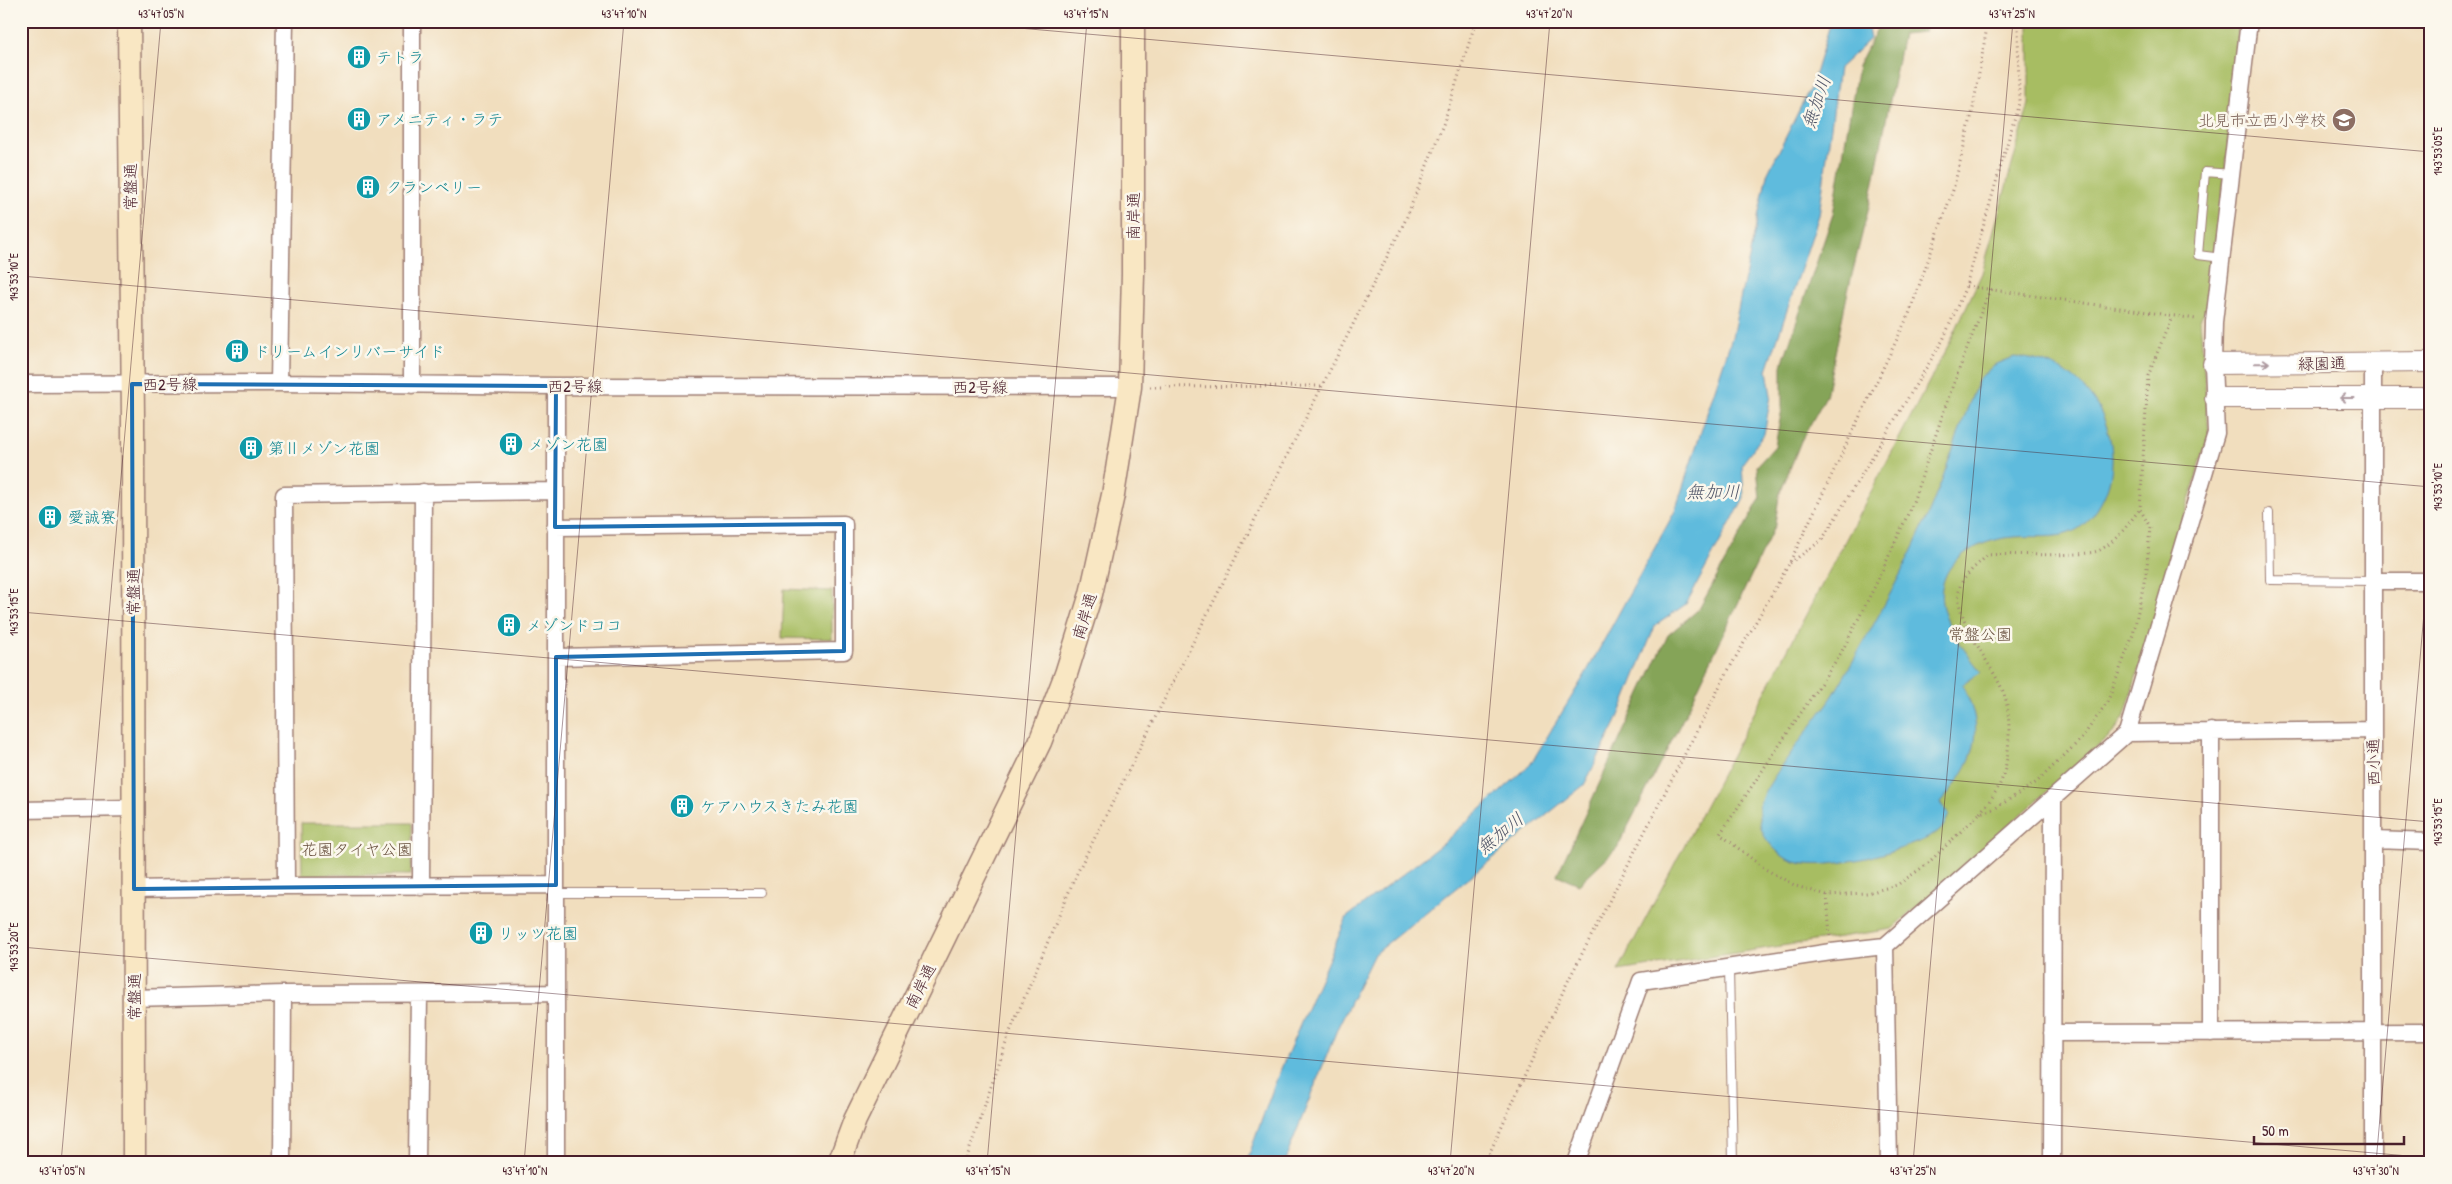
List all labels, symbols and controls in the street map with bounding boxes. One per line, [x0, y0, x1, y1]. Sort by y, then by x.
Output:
text: 43°47'05"N [138, 5, 184, 22]
text: 43°47'10"N [602, 5, 646, 22]
text: 43°47'15"N [1064, 5, 1108, 22]
text: 43°47'20"N [1526, 5, 1572, 22]
text: 43°47'25"N [1989, 5, 2035, 22]
building icon: テトラ [346, 44, 372, 70]
place label: テトラ [376, 46, 424, 68]
water label: 無加川 [1795, 72, 1837, 132]
building icon: アメニティ・ラテ [346, 106, 372, 132]
school or university icon: 北見市立西小学校 [2331, 107, 2357, 133]
place label: アメニティ・ラテ [376, 108, 503, 130]
place label: 北見市立西小学校 [2198, 109, 2326, 131]
text: 143°53'05"E [2429, 126, 2446, 175]
street label: 常盤通 [119, 163, 141, 211]
building icon: クランベリー [355, 174, 381, 200]
place label: クランベリー [386, 176, 482, 198]
street label: 南岸通 [1122, 192, 1144, 240]
text: 143°53'10"E [5, 252, 22, 301]
building icon: ドリームインリバーサイド [224, 338, 250, 364]
place label: ドリームインリバーサイド [254, 340, 445, 362]
street label: 緑園通 [2298, 352, 2346, 374]
one-way arrow [2254, 359, 2270, 368]
street label: 西2号線 [142, 373, 198, 395]
street label: 西2号線 [547, 375, 603, 397]
street label: 西2号線 [952, 376, 1008, 398]
one-way arrow [2339, 393, 2356, 403]
building icon: メゾン花園 [498, 431, 524, 457]
place label: メゾン花園 [528, 433, 608, 455]
building icon: 第Ⅱメゾン花園 [238, 435, 264, 461]
place label: 第Ⅱメゾン花園 [268, 437, 380, 459]
text: 143°53'10"E [2429, 462, 2446, 511]
water label: 無加川 [1686, 479, 1740, 504]
building icon: 愛誠寮 [37, 504, 63, 530]
place label: 愛誠寮 [68, 506, 116, 528]
street label: 常盤通 [122, 568, 144, 616]
text: 143°53'15"E [5, 587, 22, 636]
street label: 南岸通 [1066, 590, 1102, 642]
building icon: メゾンドココ [496, 612, 522, 638]
place label: メゾンドココ [526, 614, 622, 636]
park label: 常盤公園 [1948, 623, 2012, 645]
street label: 西小通 [2362, 738, 2384, 786]
building icon: ケアハウスきたみ花園 [669, 793, 695, 819]
place label: ケアハウスきたみ花園 [700, 795, 858, 817]
text: 143°53'15"E [2429, 797, 2446, 846]
water label: 無加川 [1471, 806, 1529, 860]
park label: 花園タイヤ公園 [301, 838, 413, 860]
building icon: リッツ花園 [468, 920, 494, 946]
text: 143°53'20"E [5, 922, 22, 972]
place label: リッツ花園 [498, 922, 578, 944]
street label: 南岸通 [900, 960, 940, 1012]
street label: 常盤通 [123, 973, 145, 1021]
scale bar [2254, 1114, 2404, 1146]
text: 50 m [2262, 1120, 2289, 1141]
text: 43°47'05"N [39, 1162, 85, 1179]
text: 43°47'10"N [503, 1162, 547, 1179]
text: 43°47'15"N [966, 1162, 1010, 1179]
text: 43°47'20"N [1428, 1162, 1474, 1179]
text: 43°47'25"N [1890, 1162, 1936, 1179]
text: 43°47'30"N [2353, 1162, 2399, 1179]

